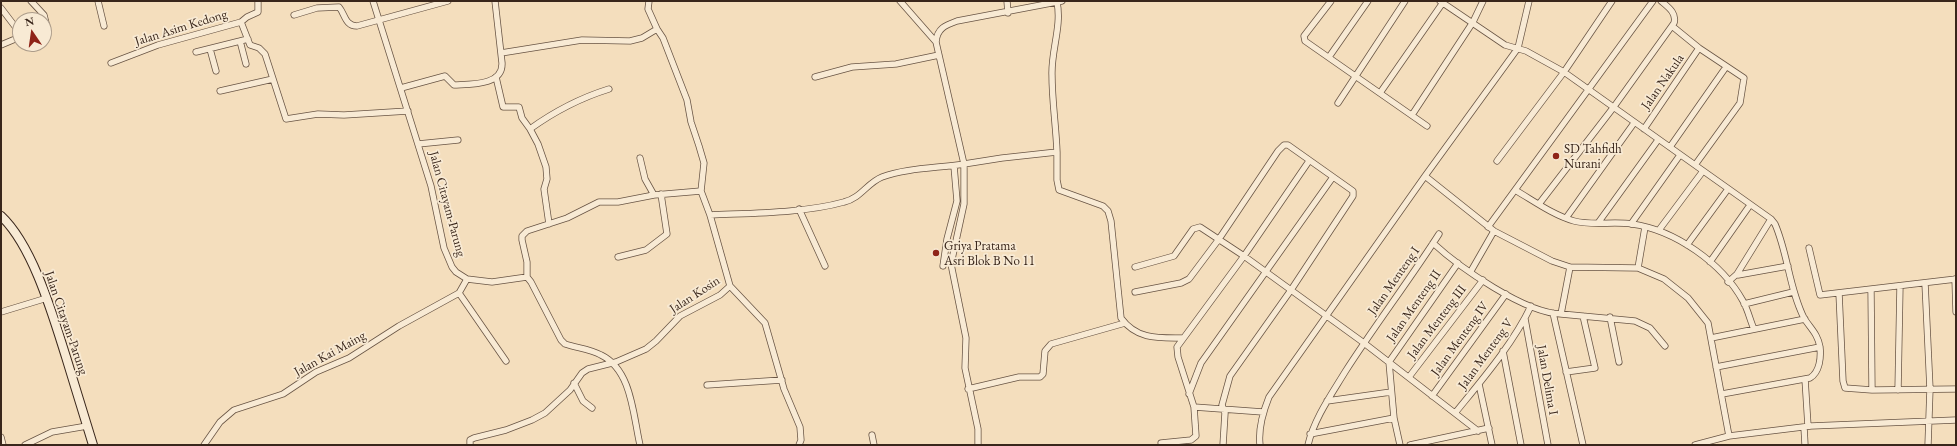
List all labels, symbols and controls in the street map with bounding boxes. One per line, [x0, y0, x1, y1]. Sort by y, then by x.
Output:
street label: Jalan Asim Kedong [133, 7, 229, 49]
north arrow [12, 12, 52, 52]
text: N [24, 13, 35, 29]
street label: Jalan Nakula [1638, 51, 1688, 113]
place label: SD Tahfidh Nurani [1564, 141, 1622, 172]
street label: Jalan Citayam-Parung [425, 149, 469, 259]
marker: SD Tahfidh Nurani [1551, 151, 1561, 161]
place label: Griya Pratama Asri Blok B No 11 [944, 238, 1035, 269]
street label: Jalan Menteng I [1365, 244, 1423, 318]
marker: Griya Pratama Asri Blok B No 11 [931, 248, 941, 258]
street label: Jalan Menteng II [1384, 267, 1444, 345]
street label: Jalan Citayam-Parung [41, 269, 91, 377]
street label: Jalan Kosin [667, 273, 723, 317]
street label: Jalan Menteng III [1404, 282, 1470, 362]
street label: Jalan Menteng IV [1428, 299, 1492, 379]
street label: Jalan Menteng V [1455, 316, 1517, 392]
street label: Jalan Kai Maing [291, 328, 369, 380]
street label: Jalan Delima I [1533, 344, 1561, 416]

